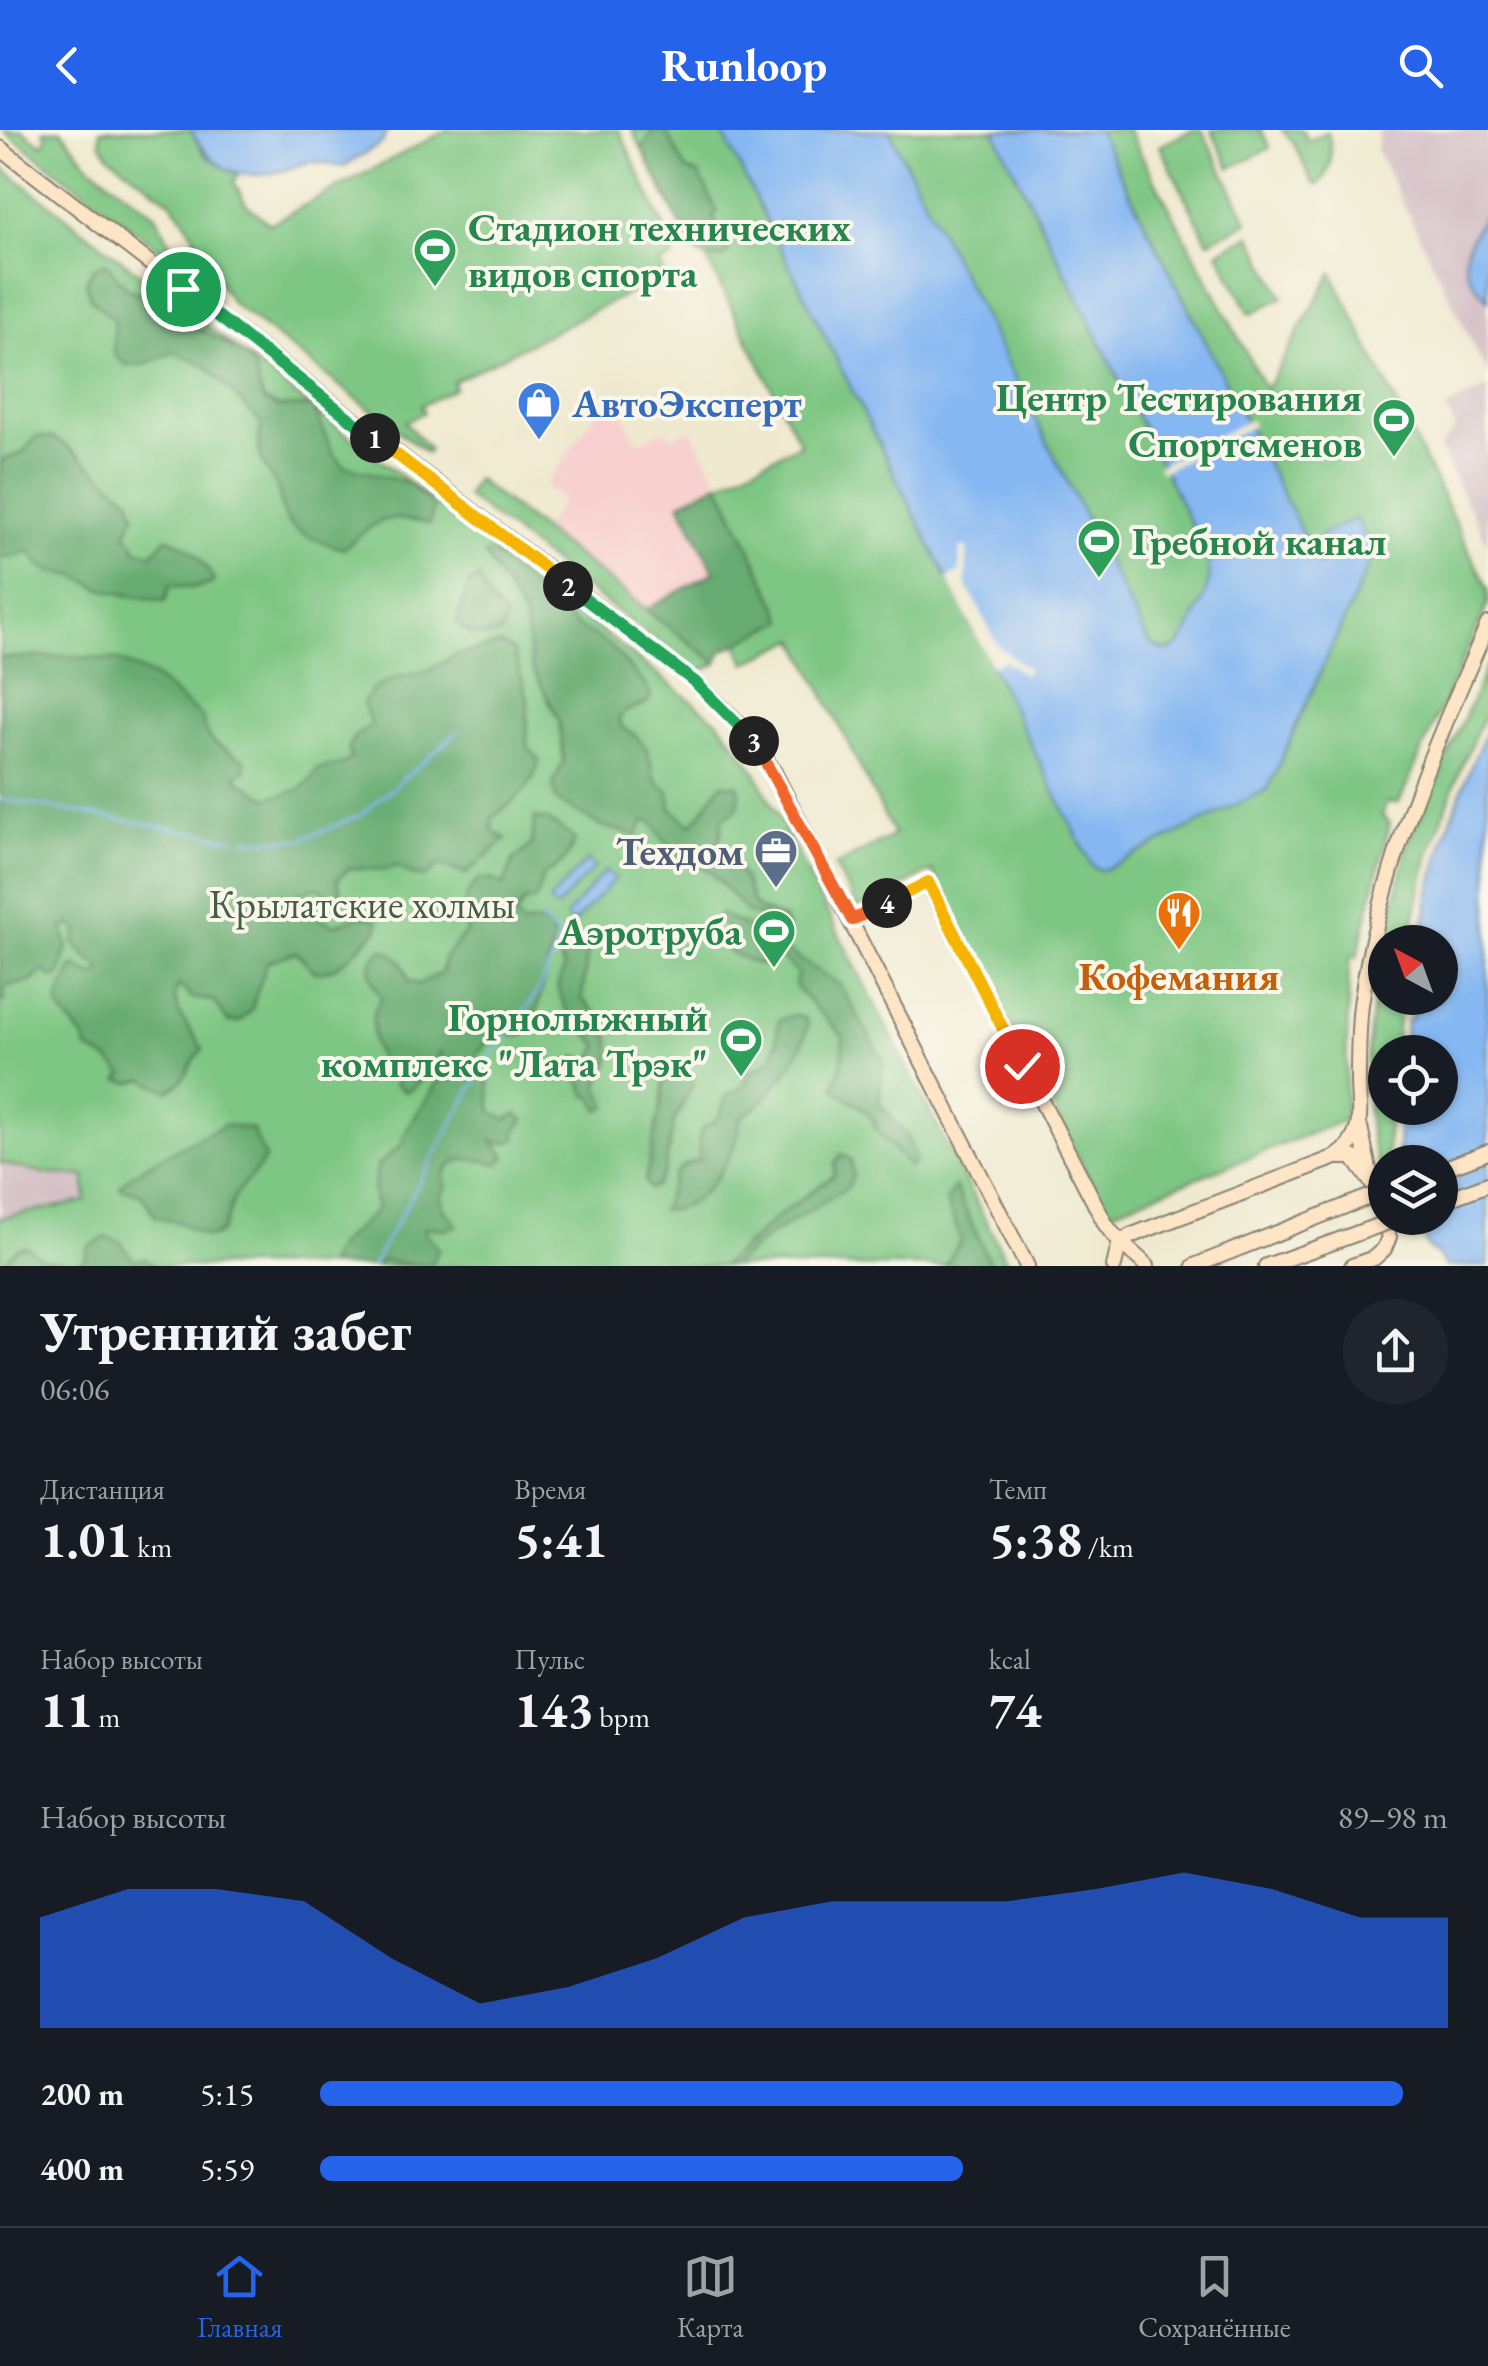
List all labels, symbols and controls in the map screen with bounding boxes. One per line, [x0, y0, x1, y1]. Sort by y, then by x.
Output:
text: Runloop [661, 36, 827, 94]
icon: back [40, 38, 95, 93]
icon: search [1393, 38, 1448, 93]
place label: Стадион технических видов спорта [468, 201, 851, 299]
sports icon: Стадион технических видов спорта [412, 227, 458, 288]
pin [141, 247, 226, 332]
icon: arrive [156, 262, 211, 317]
place label: Центр Тестирования Спортсменов [996, 371, 1362, 469]
place label: АвтоЭксперт [571, 377, 802, 429]
shop icon: АвтоЭксперт [516, 380, 562, 441]
sports icon: Центр Тестирования Спортсменов [1371, 397, 1417, 458]
pin: 1 [350, 413, 400, 463]
text: 1 [368, 420, 382, 456]
place label: Гребной канал [1132, 515, 1387, 567]
sports icon: Гребной канал [1076, 518, 1122, 579]
pin: 2 [543, 561, 593, 611]
text: 2 [561, 568, 575, 604]
pin: 3 [729, 716, 779, 766]
text: 3 [747, 723, 761, 759]
place label: Техдом [616, 825, 744, 877]
office icon: Техдом [753, 828, 799, 889]
park label: Крылатские холмы [209, 878, 515, 930]
pin: 4 [862, 878, 912, 928]
text: 4 [880, 885, 894, 921]
restaurant icon: Кофемания [1156, 890, 1202, 951]
place label: Аэротруба [557, 905, 742, 957]
sports icon: Аэротруба [751, 908, 797, 969]
north arrow [1368, 925, 1458, 1015]
map controls [1368, 925, 1458, 1235]
place label: Кофемания [1079, 950, 1279, 1002]
place label: Горнолыжный комплекс "Лата Трэк" [321, 991, 708, 1089]
sports icon: Горнолыжный комплекс "Лата Трэк" [718, 1017, 764, 1078]
pin [980, 1024, 1065, 1109]
button: locate [1368, 1035, 1458, 1125]
icon: check [995, 1039, 1050, 1094]
button: layers [1368, 1145, 1458, 1235]
text: Утренний забег [40, 1295, 412, 1366]
button: share [1343, 1299, 1448, 1404]
text: 06:06 [40, 1368, 109, 1410]
text: Дистанция [40, 1471, 165, 1507]
text: Время [514, 1471, 586, 1507]
text: Темп [989, 1471, 1047, 1507]
text: 1.01 [40, 1507, 132, 1572]
text: 5:41 [514, 1507, 608, 1572]
text: 5:38 [989, 1507, 1082, 1572]
text: km [132, 1529, 172, 1565]
text: /km [1082, 1529, 1134, 1565]
text: Набор высоты [40, 1641, 203, 1677]
text: Пульс [514, 1641, 585, 1677]
text: kcal [989, 1641, 1031, 1677]
text: 11 [40, 1677, 93, 1742]
text: 143 [514, 1677, 594, 1742]
text: 74 [989, 1677, 1042, 1742]
text: m [93, 1699, 120, 1735]
text: bpm [594, 1699, 650, 1735]
text: Набор высоты [40, 1796, 226, 1838]
text: 89–98 m [1338, 1796, 1448, 1838]
text: 200 m [40, 2073, 124, 2115]
text: 5:15 [200, 2073, 254, 2115]
text: 400 m [40, 2148, 124, 2190]
text: 5:59 [200, 2148, 254, 2190]
tab: Главная [197, 2249, 283, 2345]
tab: Карта [677, 2249, 744, 2345]
tab: Сохранённые [1138, 2249, 1291, 2345]

